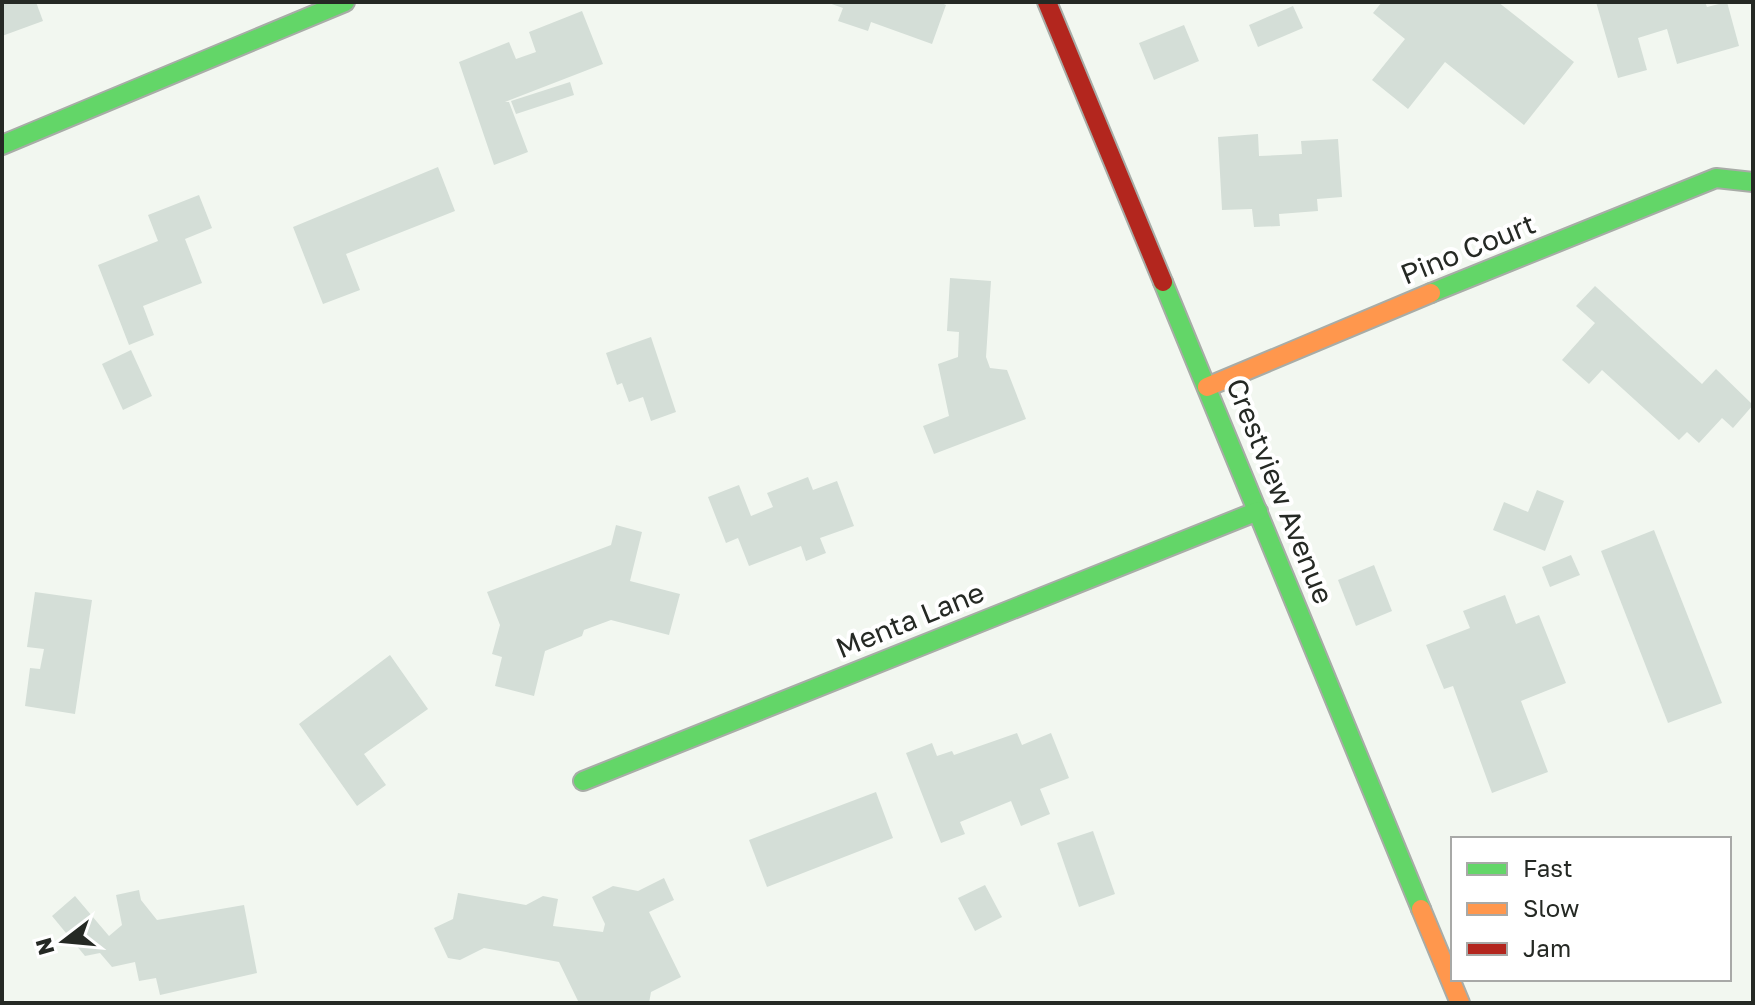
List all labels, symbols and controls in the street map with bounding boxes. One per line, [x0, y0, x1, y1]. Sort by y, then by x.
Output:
street label: Pino Court [1396, 207, 1540, 290]
street label: Crestview Avenue [1220, 373, 1341, 608]
street label: Menta Lane [831, 575, 989, 664]
legend [1451, 837, 1731, 981]
text: Fast [1523, 853, 1573, 882]
text: Slow [1523, 893, 1579, 922]
north arrow [24, 901, 104, 981]
text: Jam [1523, 933, 1571, 962]
text: N [29, 935, 60, 958]

